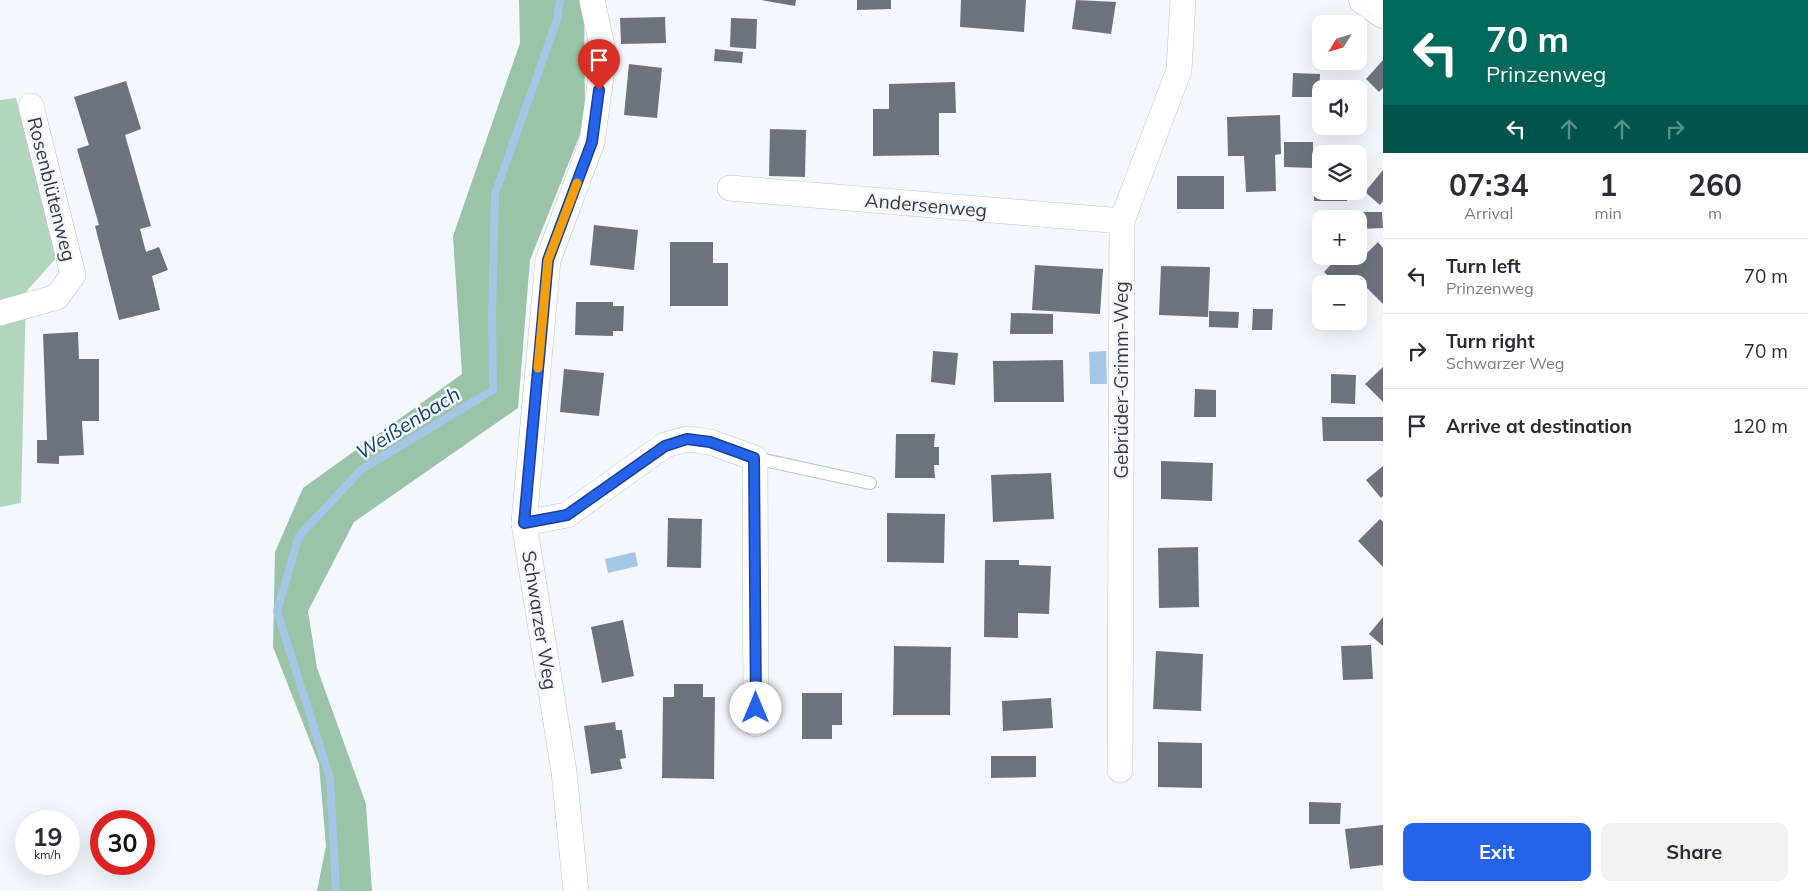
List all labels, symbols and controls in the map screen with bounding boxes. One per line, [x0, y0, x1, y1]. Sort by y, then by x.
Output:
north arrow [1312, 15, 1368, 70]
map controls [1312, 15, 1367, 330]
text: 70 m [1486, 17, 1569, 61]
icon: left [1403, 20, 1468, 85]
pin [578, 39, 620, 90]
icon: arrive [585, 46, 613, 74]
text: Prinzenweg [1486, 60, 1606, 88]
button: sound [1312, 80, 1367, 135]
street label: Rosenblütenweg [22, 114, 82, 264]
icon: left [1502, 115, 1530, 143]
icon: ahead [1555, 115, 1583, 143]
icon: ahead [1608, 115, 1636, 143]
icon: right [1661, 115, 1689, 143]
button: layers [1312, 145, 1367, 200]
text: 07:34 [1449, 166, 1529, 204]
text: 1 [1599, 166, 1617, 204]
text: 260 [1688, 166, 1742, 204]
street label: Andersenweg [864, 188, 988, 222]
text: Arrival [1464, 203, 1513, 223]
text: min [1595, 203, 1622, 223]
text: m [1708, 203, 1722, 223]
button: + [1312, 210, 1367, 265]
text: Turn left [1446, 254, 1521, 278]
icon: left [1403, 262, 1431, 290]
text: 70 m [1744, 264, 1788, 288]
button: − [1312, 275, 1367, 330]
text: Prinzenweg [1446, 278, 1534, 298]
street label: Gebrüder-Grimm-Weg [1109, 281, 1133, 479]
text: Turn right [1446, 329, 1535, 353]
icon: right [1403, 337, 1431, 365]
text: 70 m [1744, 339, 1788, 363]
text: Schwarzer Weg [1446, 353, 1564, 373]
water label: Weißenbach [351, 381, 464, 464]
icon: arrive [1403, 412, 1431, 440]
text: Arrive at destination [1446, 414, 1632, 438]
text: 120 m [1732, 414, 1788, 438]
street label: Schwarzer Weg [517, 549, 563, 691]
position arrow [729, 681, 781, 733]
speed limit sign: 30 [90, 810, 155, 875]
text: 19 [32, 821, 63, 852]
button: Exit [1403, 823, 1591, 881]
button: Share [1601, 823, 1788, 881]
text: km/h [34, 847, 61, 862]

